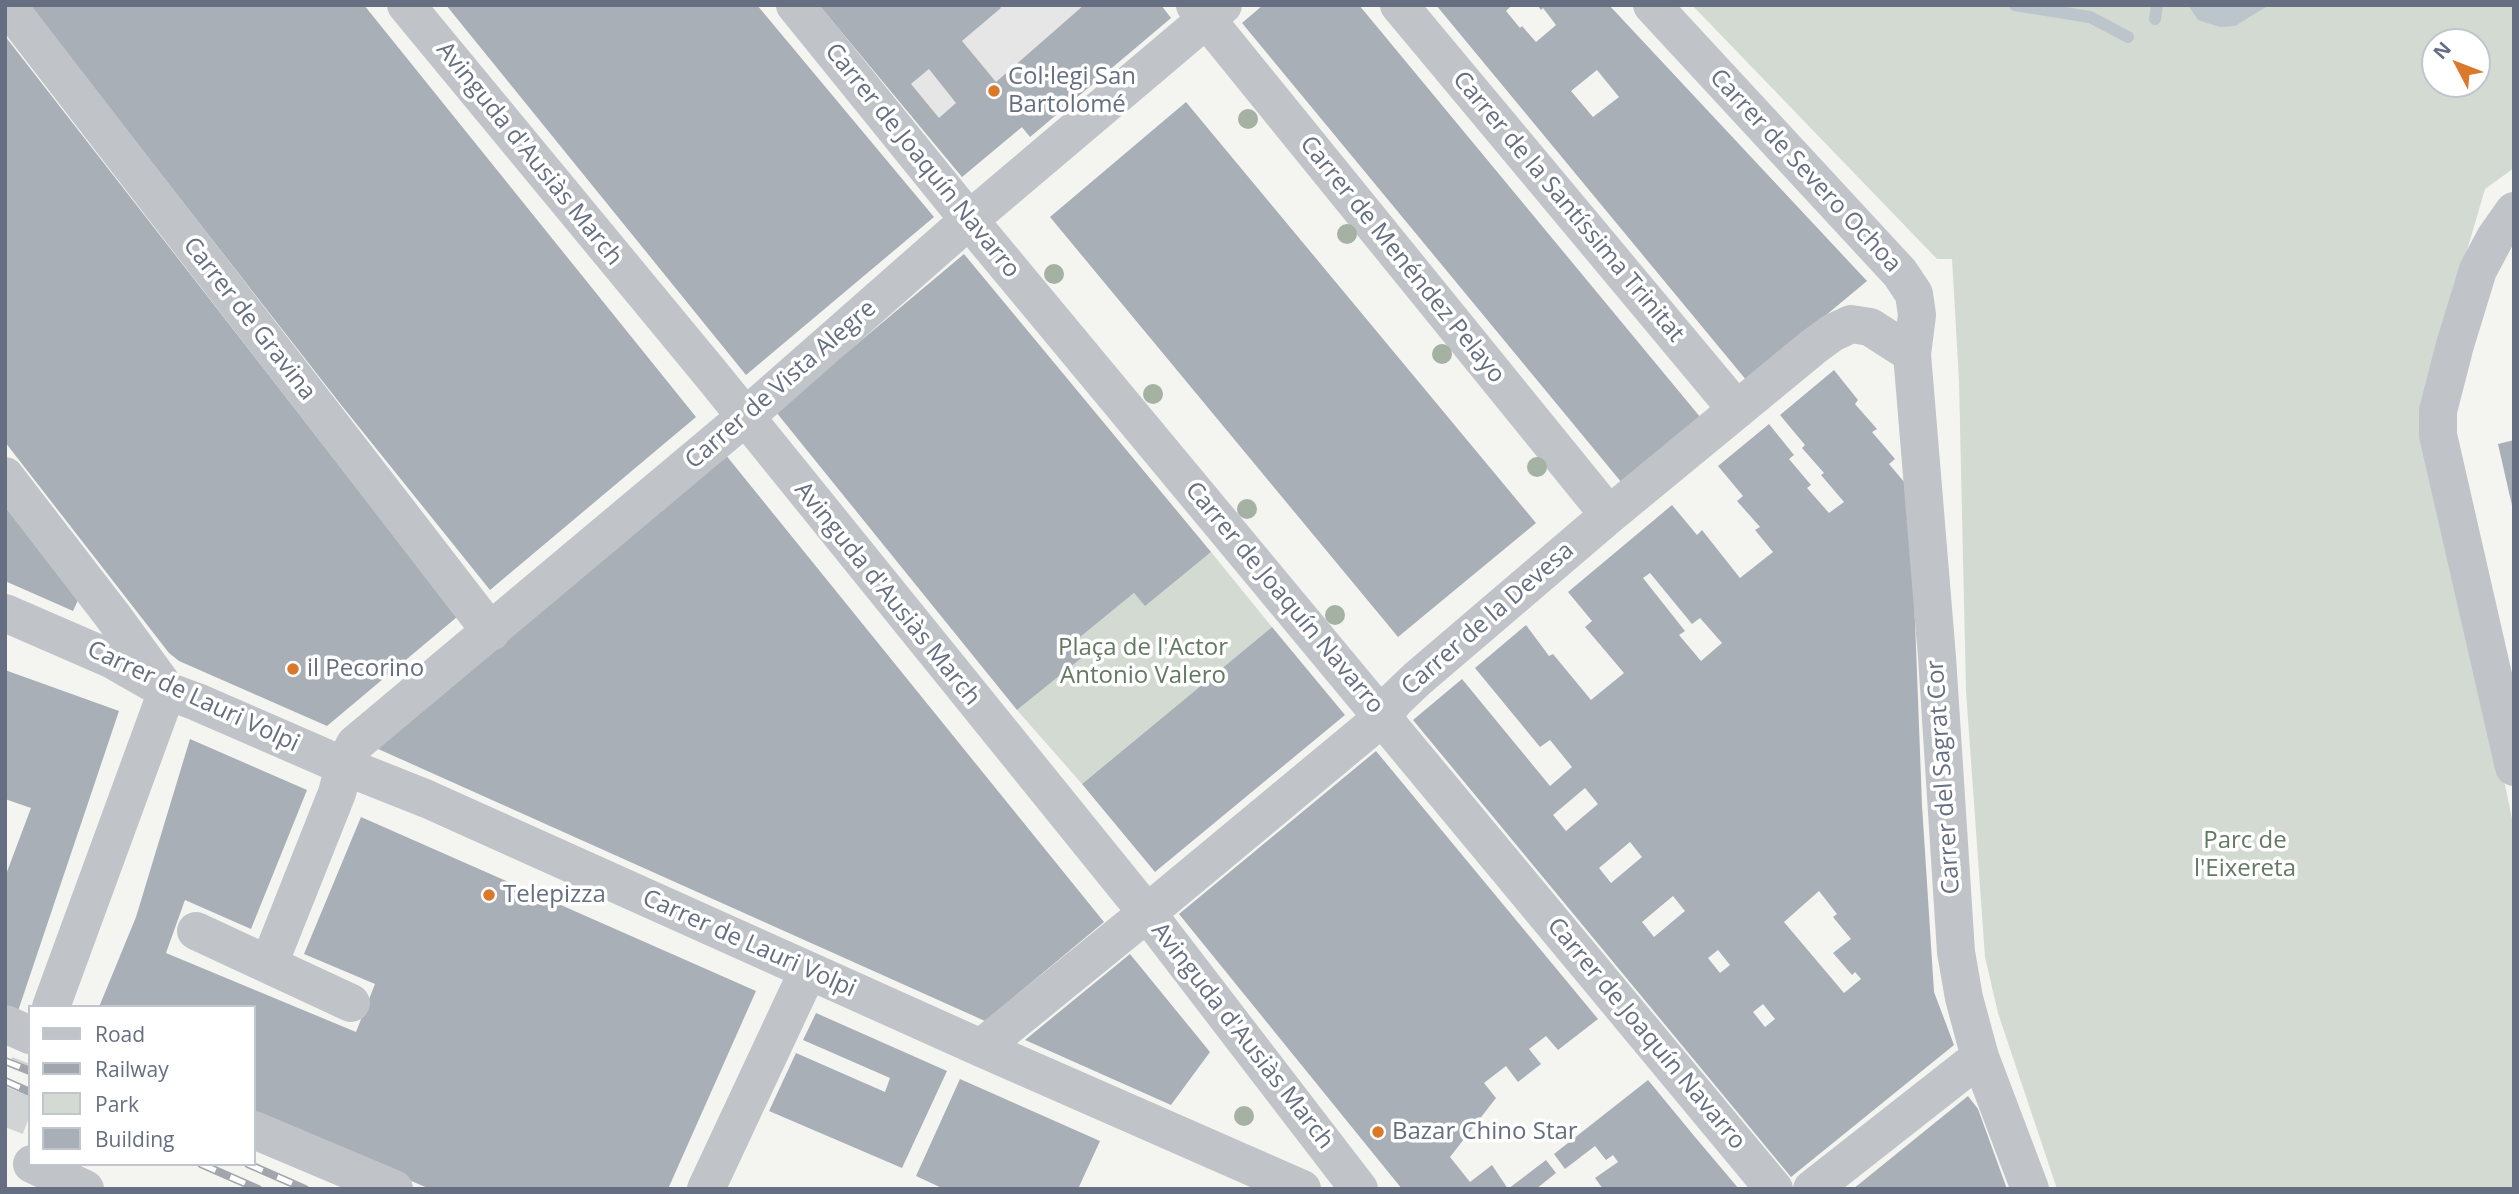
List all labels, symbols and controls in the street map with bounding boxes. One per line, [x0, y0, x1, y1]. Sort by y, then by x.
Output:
north arrow [2421, 28, 2491, 98]
street label: Avinguda d'Ausiàs March [430, 36, 628, 272]
text: N [2427, 36, 2457, 65]
street label: Carrer de Joaquín Navarro [818, 38, 1026, 284]
place label: Col·legi San Bartolomé [1008, 63, 1136, 119]
street label: Carrer de Severo Ochoa [1703, 63, 1907, 279]
street label: Carrer de la Santíssima Trinitat [1446, 66, 1690, 348]
marker: Col·legi San Bartolomé [986, 83, 1002, 99]
street label: Carrer de Menéndez Pelayo [1293, 131, 1511, 389]
street label: Carrer de Gravina [176, 232, 322, 406]
street label: Carrer de Vista Alegre [680, 294, 882, 476]
street label: Avinguda d'Ausiàs March [788, 476, 986, 712]
street label: Carrer de Joaquín Navarro [1179, 476, 1389, 720]
street label: Carrer de la Devesa [1396, 536, 1580, 702]
park label: Plaça de l'Actor Antonio Valero [1058, 634, 1228, 690]
street label: Carrer de Lauri Volpi [83, 635, 303, 759]
place label: il Pecorino [307, 655, 424, 683]
street label: Carrer del Sagrat Cor [1921, 659, 1967, 895]
marker: il Pecorino [285, 661, 301, 677]
park label: Parc de l'Eixereta [2194, 827, 2296, 883]
place label: Telepizza [503, 881, 606, 909]
street label: Carrer de Lauri Volpi [638, 884, 860, 1004]
marker: Telepizza [481, 887, 497, 903]
street label: Carrer de Joaquín Navarro [1541, 912, 1751, 1156]
street label: Avinguda d'Ausiàs March [1145, 917, 1339, 1155]
legend [28, 1005, 256, 1166]
text: Road [95, 1020, 145, 1048]
text: Railway [95, 1055, 169, 1083]
text: Park [95, 1090, 139, 1118]
place label: Bazar Chino Star [1392, 1118, 1578, 1146]
marker: Bazar Chino Star [1370, 1124, 1386, 1140]
text: Building [95, 1125, 174, 1153]

